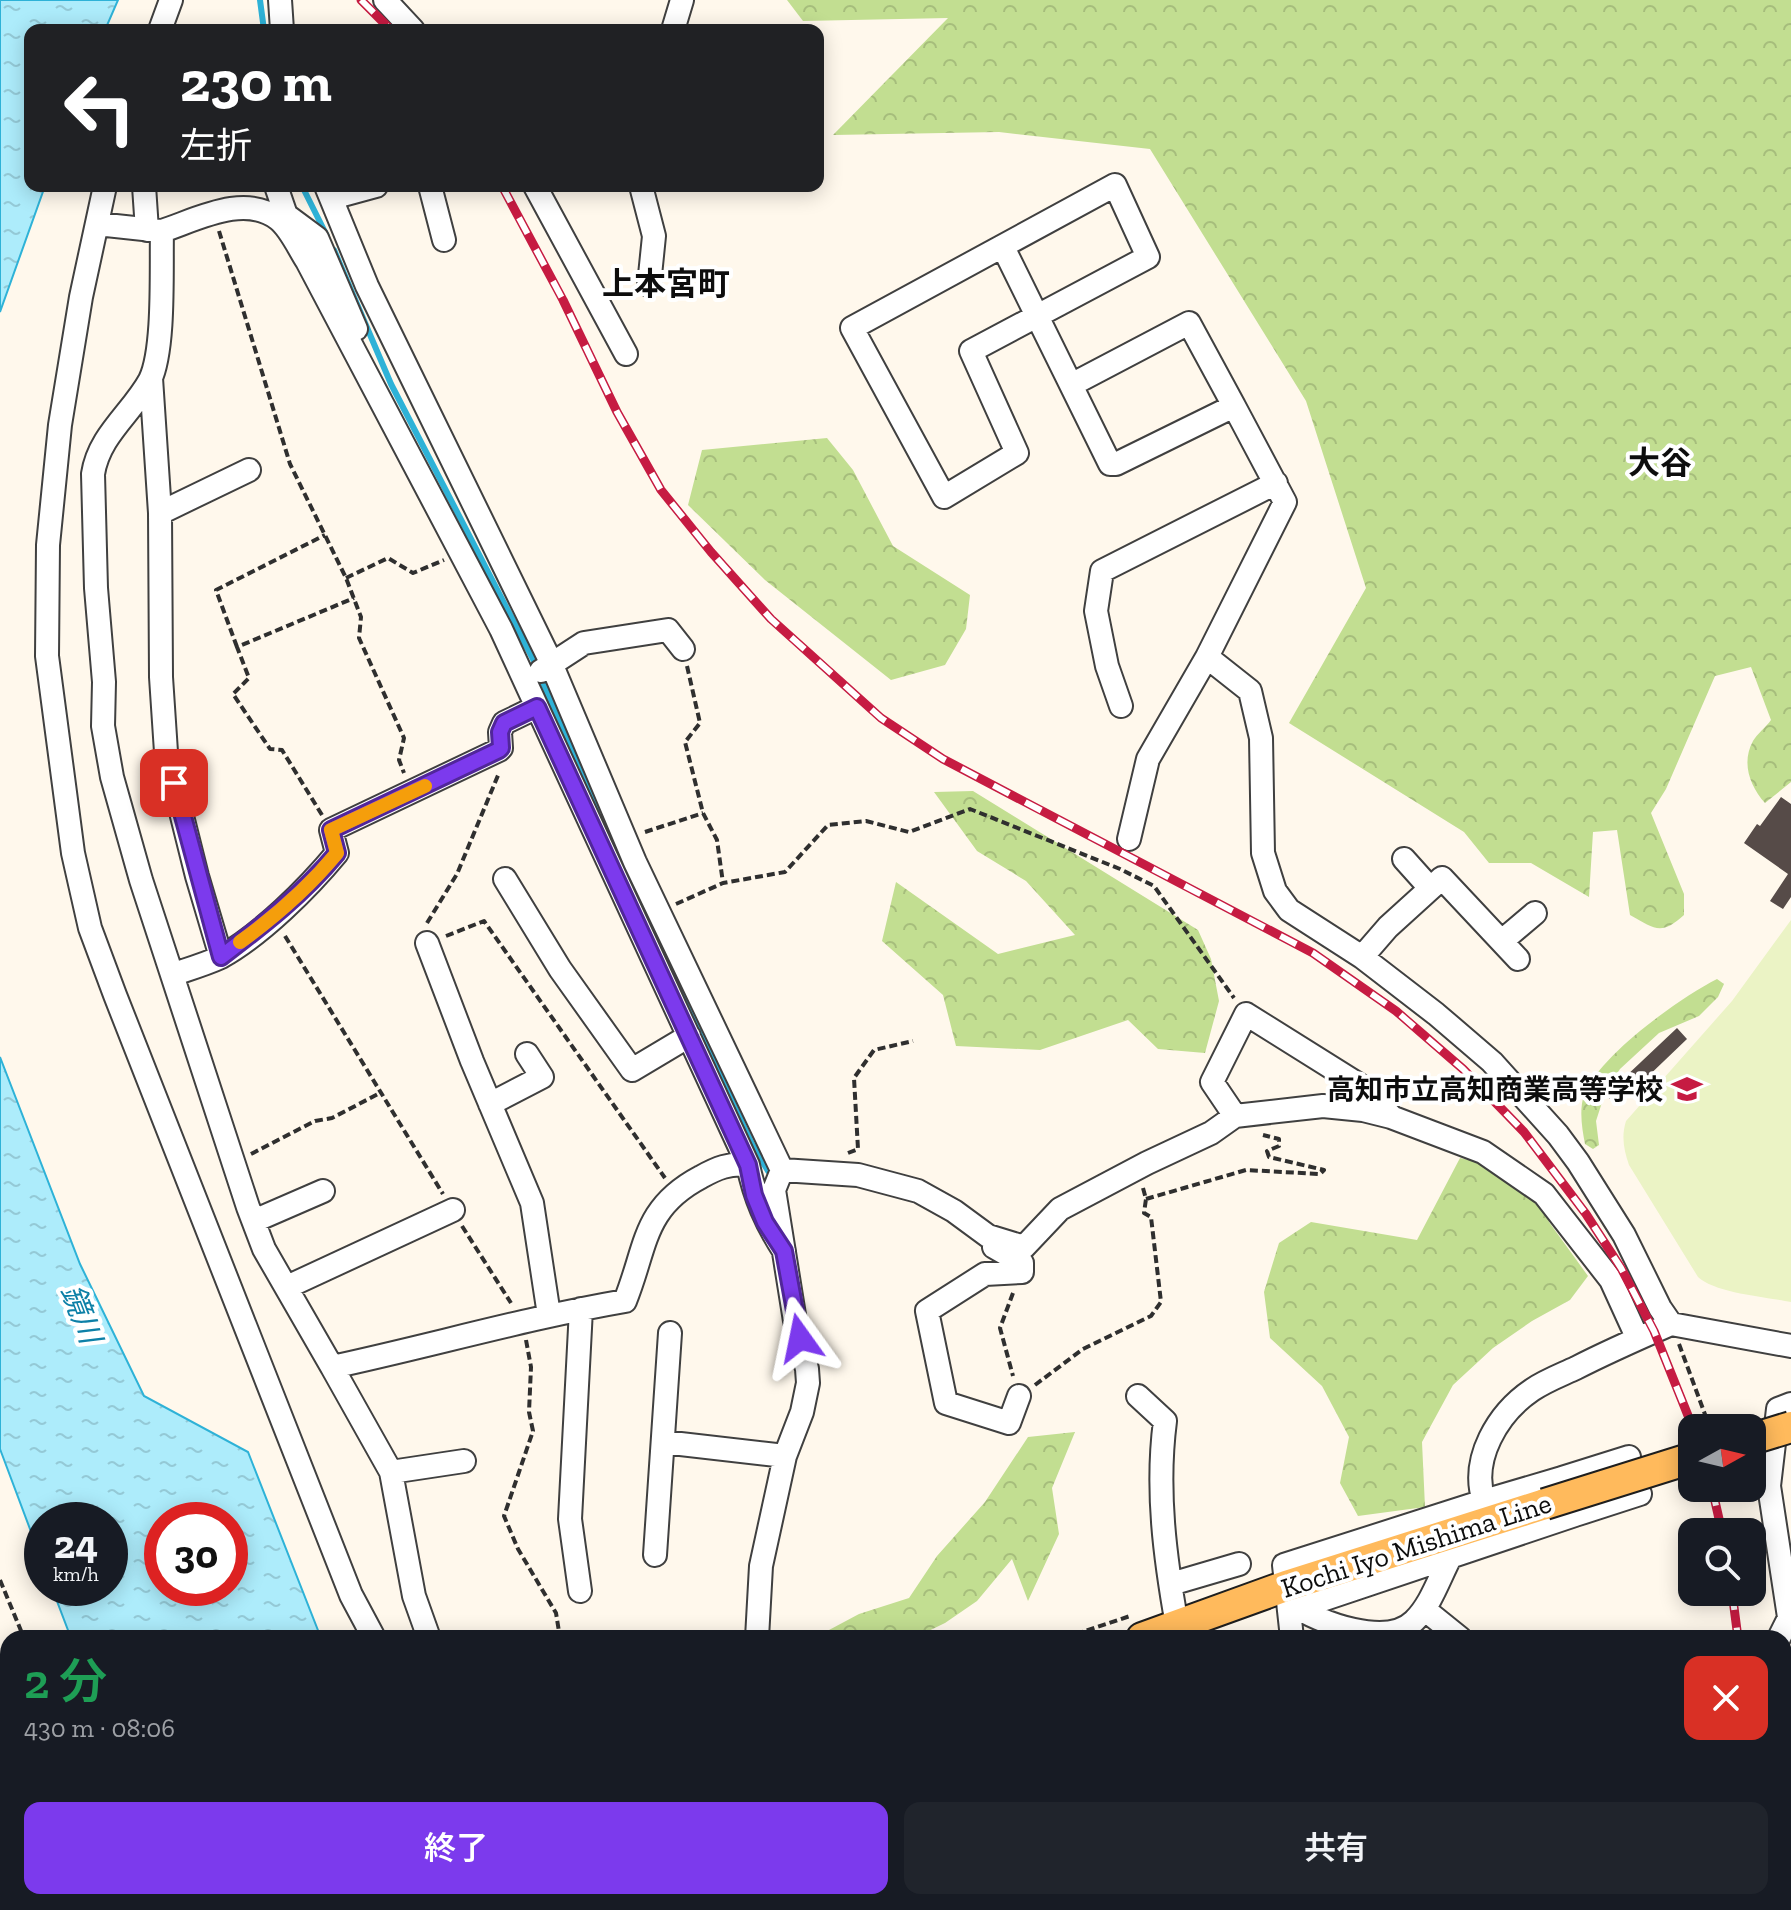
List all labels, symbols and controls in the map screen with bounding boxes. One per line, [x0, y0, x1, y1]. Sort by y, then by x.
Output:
text: 230 m [180, 48, 332, 115]
icon: left [48, 56, 152, 160]
text: 左折 [180, 124, 252, 167]
district label: 上本宮町 [602, 265, 730, 303]
district label: 大谷 [1628, 444, 1692, 482]
pin [140, 749, 208, 817]
icon: arrive [152, 761, 196, 805]
school or university icon: 高知市立高知商業高等学校 [1670, 1072, 1704, 1106]
place label: 高知市立高知商業高等学校 [1327, 1073, 1663, 1106]
water label: 鏡川 [53, 1280, 110, 1351]
position arrow [758, 1296, 842, 1380]
north arrow [1678, 1414, 1766, 1502]
map controls [1678, 1414, 1766, 1606]
street label: Kochi Iyo Mishima Line [1277, 1486, 1555, 1605]
speed limit sign: 30 [144, 1502, 248, 1606]
button: search [1678, 1518, 1766, 1606]
text: 24 [54, 1520, 98, 1568]
text: km/h [53, 1562, 99, 1586]
text: 2 分 [24, 1653, 107, 1710]
button: close [1684, 1656, 1768, 1740]
text: 430 m · 08:06 [24, 1712, 175, 1744]
button: 終了 [24, 1802, 888, 1894]
button: 共有 [904, 1802, 1768, 1894]

